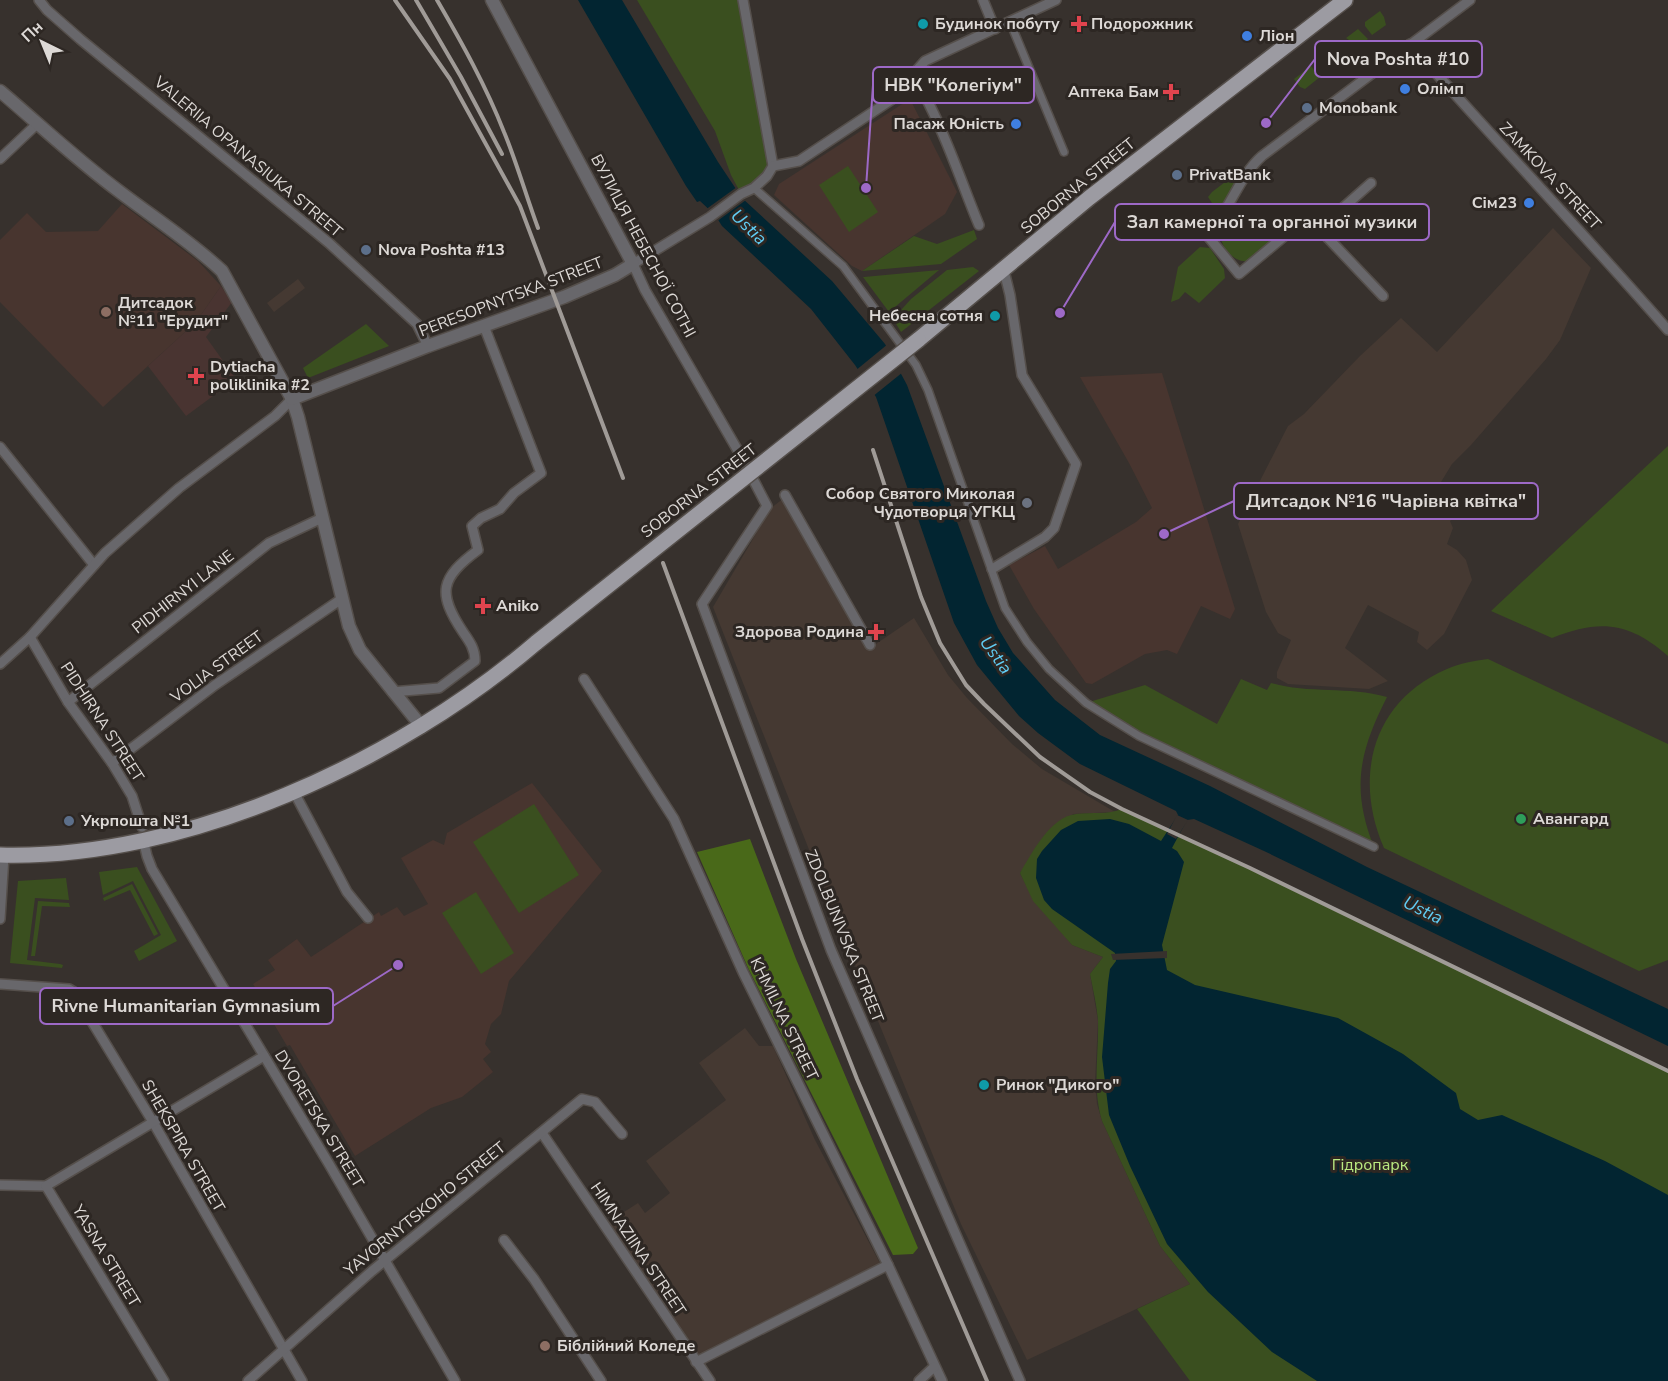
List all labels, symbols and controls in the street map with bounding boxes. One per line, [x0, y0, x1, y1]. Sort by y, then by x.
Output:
north arrow [12, 12, 72, 72]
place label: Будинок побуту [935, 13, 1060, 35]
place label: Подорожник [1091, 13, 1194, 35]
text: Пн [17, 16, 48, 47]
marker: Будинок побуту [916, 17, 930, 31]
marker: Подорожник [1072, 17, 1086, 31]
place label: Ліон [1259, 25, 1295, 47]
marker: Ліон [1240, 29, 1254, 43]
callout: Nova Poshta #10 [1315, 41, 1482, 77]
text: Nova Poshta #10 [1327, 47, 1470, 71]
callout: НВК "Колегіум" [873, 67, 1034, 103]
street label: VALERIIA OPANASIUKA STREET [148, 71, 347, 243]
text: НВК "Колегіум" [884, 73, 1022, 97]
place label: Олімп [1417, 78, 1464, 100]
place label: Аптека Бам [1068, 81, 1159, 103]
marker: Олімп [1398, 82, 1412, 96]
marker: Аптека Бам [1164, 85, 1178, 99]
place label: Monobank [1319, 97, 1397, 119]
marker: Monobank [1300, 101, 1314, 115]
place label: Пасаж Юність [894, 113, 1004, 135]
marker: Пасаж Юність [1009, 117, 1023, 131]
street label: ZAMKOVA STREET [1494, 117, 1606, 235]
street label: SOBORNA STREET [1016, 133, 1140, 239]
street label: ВУЛИЦЯ НЕБЕСНОЇ СОТНІ [585, 150, 701, 342]
place label: PrivatBank [1189, 164, 1271, 186]
marker: PrivatBank [1170, 168, 1184, 182]
place label: Сім23 [1472, 192, 1517, 214]
marker: Сім23 [1522, 196, 1536, 210]
water label: Ustia [726, 204, 772, 250]
callout: Зал камерної та органної музики [1115, 204, 1429, 240]
text: Зал камерної та органної музики [1127, 210, 1417, 234]
place label: Nova Poshta #13 [378, 239, 505, 261]
marker: Nova Poshta #13 [359, 243, 373, 257]
street label: PERESOPNYTSKA STREET [416, 252, 607, 342]
place label: Дитсадок №11 "Ерудит" [118, 292, 228, 332]
marker: Дитсадок №11 "Ерудит" [99, 305, 113, 319]
place label: Небесна сотня [869, 305, 983, 327]
marker: Небесна сотня [988, 309, 1002, 323]
place label: Dytiacha poliklinika #2 [210, 356, 310, 396]
marker: Dytiacha poliklinika #2 [187, 367, 205, 385]
street label: SOBORNA STREET [636, 439, 762, 543]
place label: Собор Святого Миколая Чудотворця УГКЦ [826, 483, 1015, 523]
callout: Дитсадок №16 "Чарівна квітка" [1234, 483, 1538, 519]
text: Дитсадок №16 "Чарівна квітка" [1246, 489, 1526, 513]
marker: Собор Святого Миколая Чудотворця УГКЦ [1020, 496, 1034, 510]
street label: PIDHIRNYI LANE [127, 545, 239, 639]
place label: Aniko [496, 595, 539, 617]
marker: Aniko [474, 597, 492, 615]
place label: Здорова Родина [735, 621, 864, 643]
marker: Здорова Родина [869, 625, 883, 639]
street label: VOLIA STREET [165, 626, 268, 709]
water label: Ustia [974, 631, 1018, 679]
street label: PIDHIRNA STREET [55, 658, 149, 786]
place label: Авангард [1533, 808, 1609, 830]
place label: Укрпошта №1 [80, 810, 190, 832]
marker: Авангард [1514, 812, 1528, 826]
marker: Укрпошта №1 [62, 814, 76, 828]
street label: ZDOLBUNIVSKA STREET [799, 846, 889, 1026]
water label: Ustia [1399, 890, 1447, 930]
street label: KHMILNA STREET [745, 954, 823, 1084]
callout: Rivne Humanitarian Gymnasium [40, 988, 333, 1024]
text: Rivne Humanitarian Gymnasium [52, 994, 320, 1018]
street label: DVORETSKA STREET [269, 1046, 369, 1192]
place label: Ринок "Дикого" [996, 1074, 1119, 1096]
street label: SHEKSPIRA STREET [136, 1076, 230, 1216]
marker: Ринок "Дикого" [977, 1078, 991, 1092]
street label: YAVORNYTSKOHO STREET [339, 1137, 511, 1282]
park label: Гідропарк [1332, 1154, 1409, 1176]
street label: HIMNAZIINA STREET [585, 1178, 691, 1320]
street label: YASNA STREET [66, 1200, 145, 1311]
place label: Біблійний Коледе [557, 1335, 696, 1357]
marker: Біблійний Коледе [538, 1339, 552, 1353]

